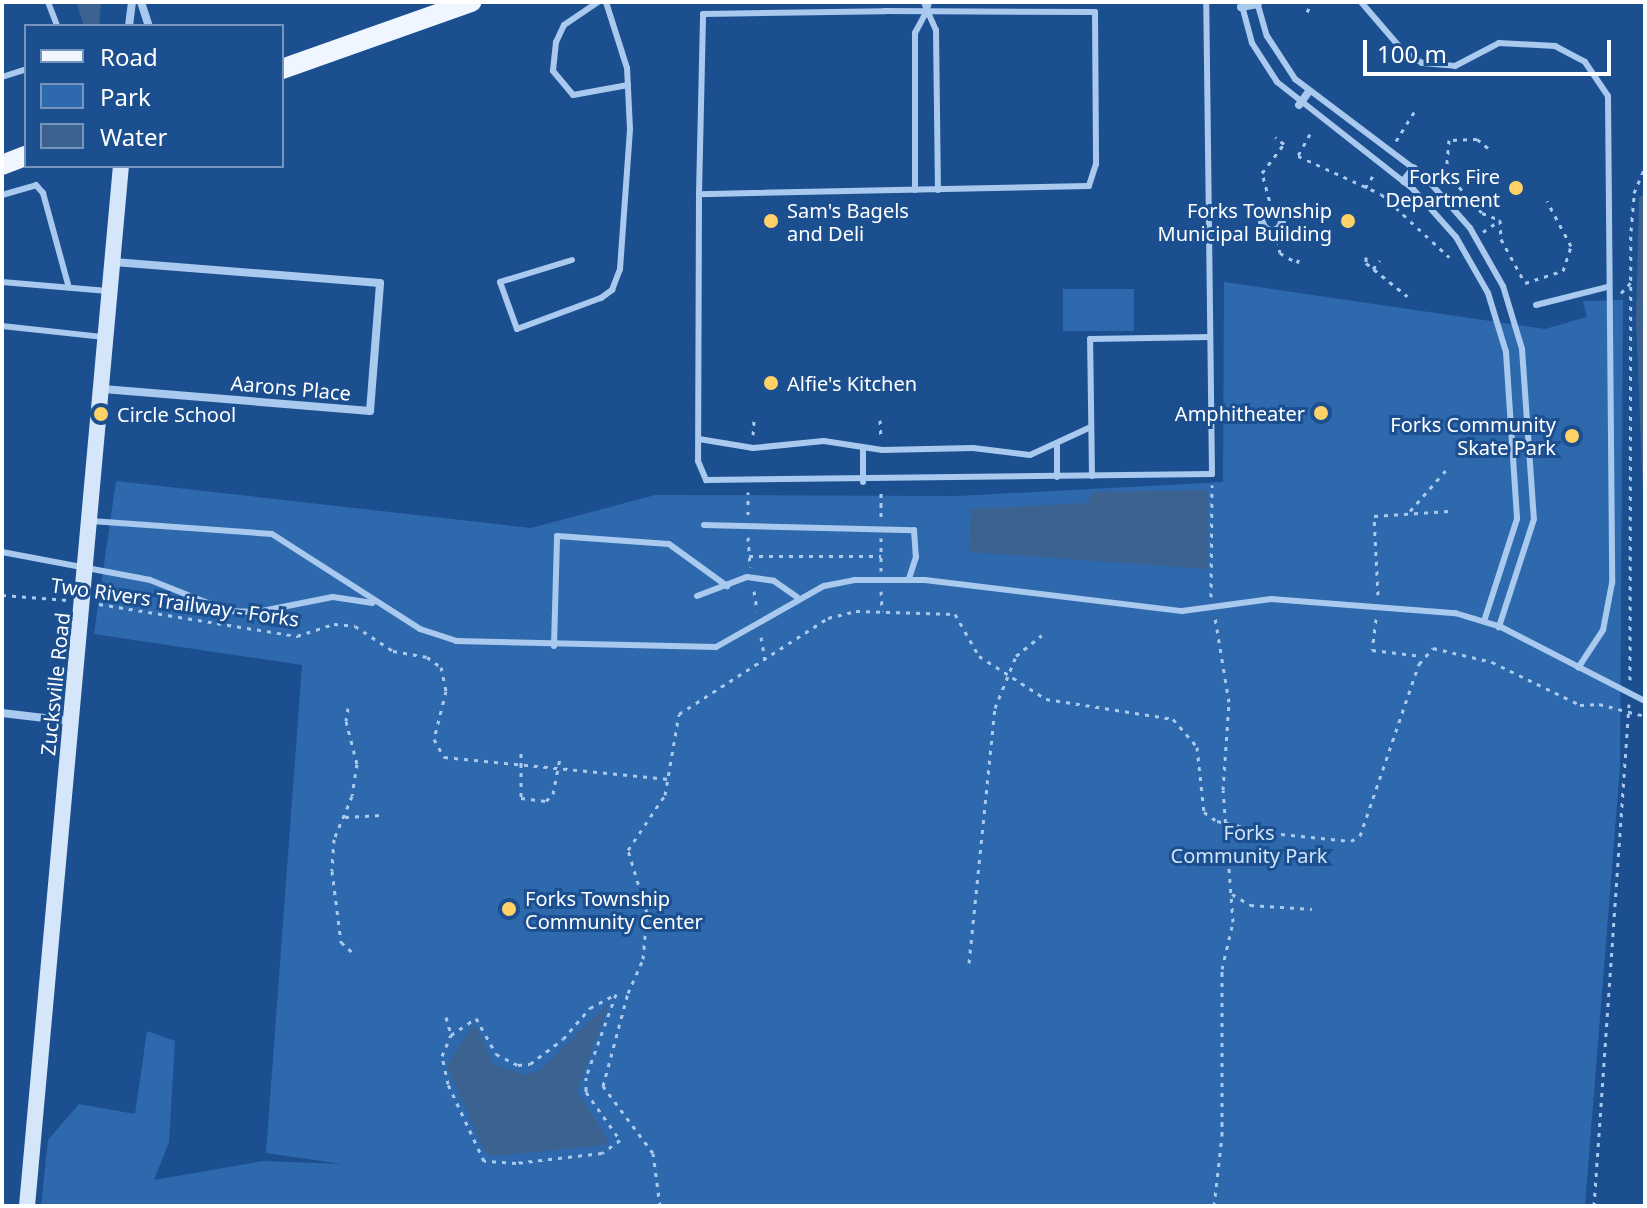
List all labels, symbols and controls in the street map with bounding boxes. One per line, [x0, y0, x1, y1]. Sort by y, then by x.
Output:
legend [24, 24, 284, 168]
scale bar [1367, 24, 1615, 74]
text: 100 m [1377, 37, 1447, 70]
text: Road [100, 40, 158, 73]
text: Park [100, 80, 151, 113]
text: Water [100, 120, 167, 153]
place label: Forks Fire Department [1386, 164, 1500, 211]
marker: Forks Fire Department [1507, 179, 1525, 197]
place label: Sam's Bagels and Deli [787, 198, 909, 245]
place label: Forks Township Municipal Building [1158, 198, 1332, 245]
marker: Sam's Bagels and Deli [762, 212, 780, 230]
marker: Forks Township Municipal Building [1339, 212, 1357, 230]
street label: Aarons Place [230, 371, 352, 405]
place label: Alfie's Kitchen [787, 371, 917, 395]
marker: Alfie's Kitchen [762, 374, 780, 392]
place label: Amphitheater [1175, 401, 1305, 425]
place label: Circle School [117, 402, 236, 426]
marker: Amphitheater [1312, 404, 1330, 422]
marker: Circle School [92, 405, 110, 423]
place label: Forks Community Skate Park [1390, 412, 1556, 459]
marker: Forks Community Skate Park [1563, 427, 1581, 445]
street label: Two Rivers Trailway - Forks [49, 573, 301, 631]
street label: Zucksville Road [36, 611, 74, 757]
park label: Forks Community Park [1171, 820, 1327, 867]
place label: Forks Township Community Center [525, 886, 703, 933]
marker: Forks Township Community Center [500, 900, 518, 918]

